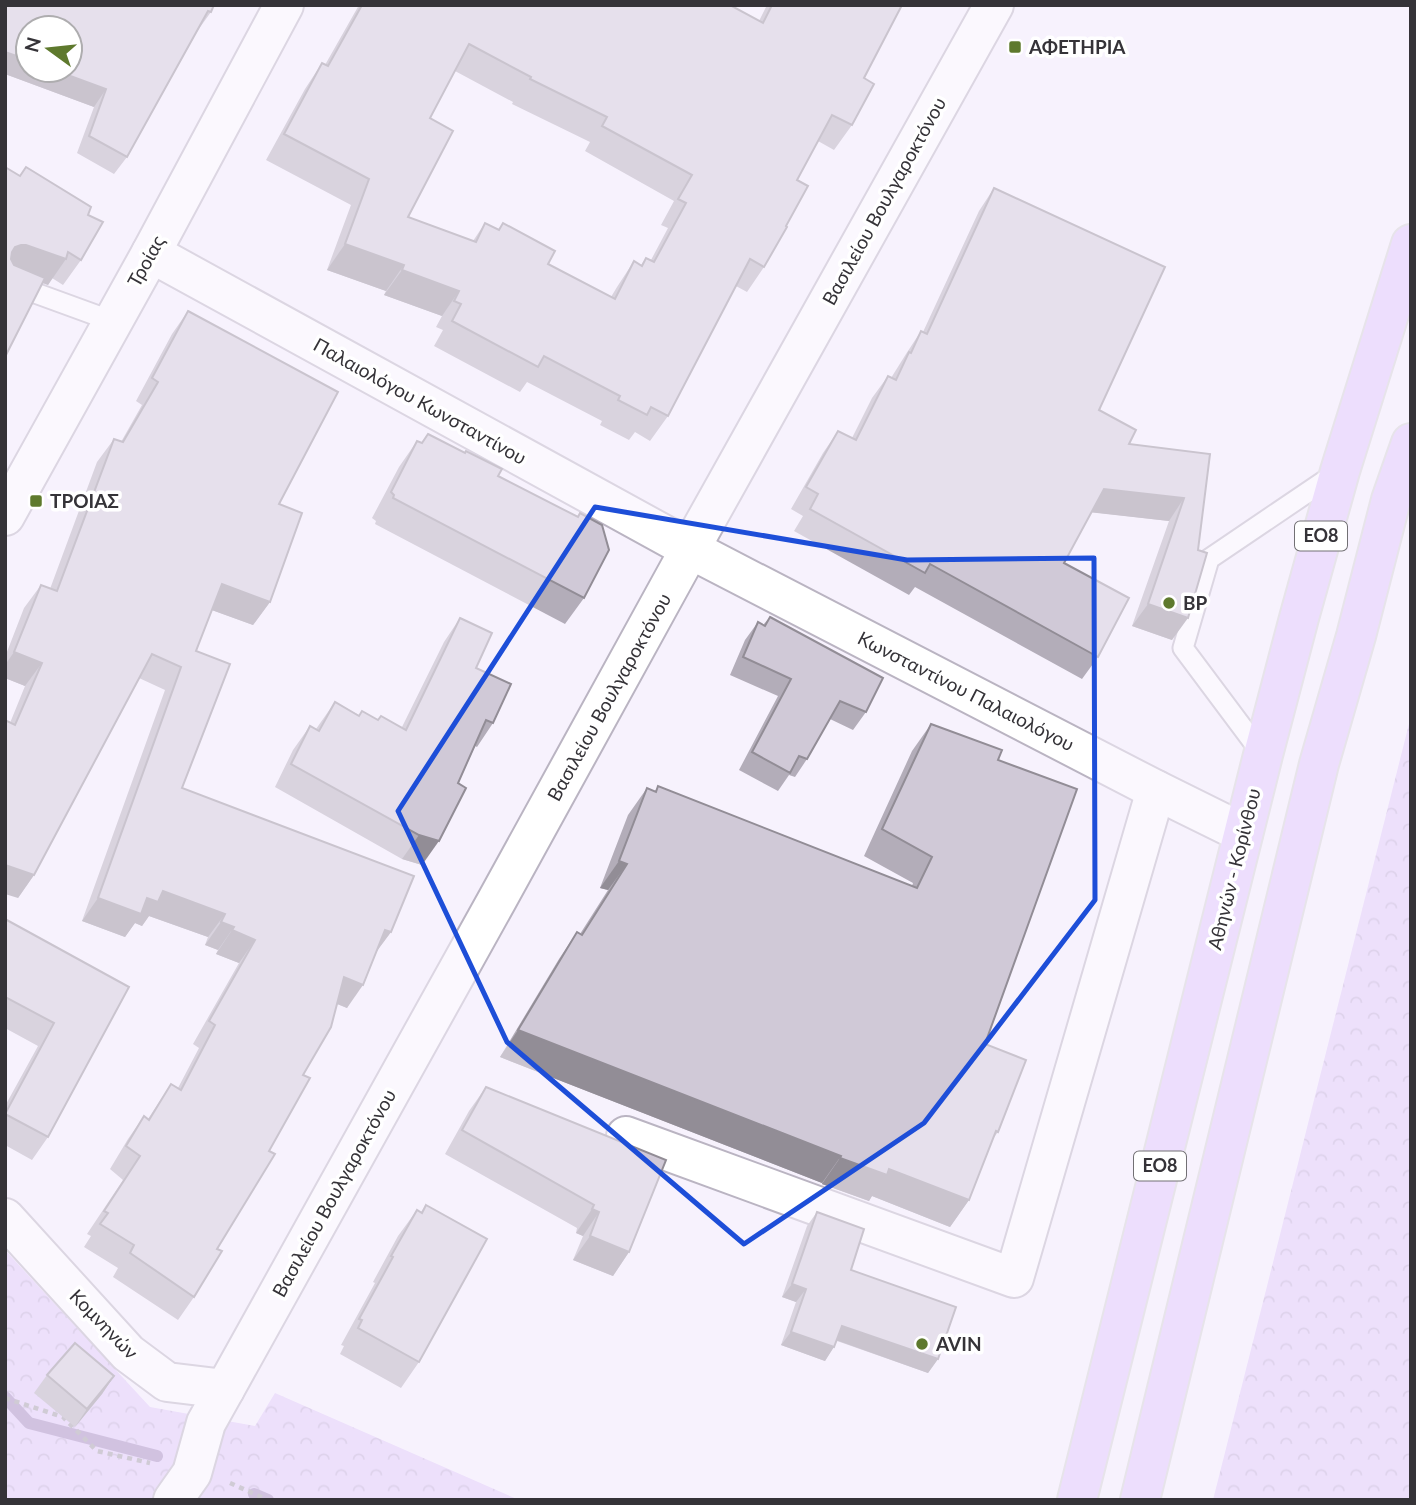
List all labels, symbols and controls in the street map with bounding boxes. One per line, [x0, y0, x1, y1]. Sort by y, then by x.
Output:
north arrow [14, 14, 84, 84]
text: N [19, 34, 45, 55]
place label: ΑΦΕΤΗΡΙΑ [1028, 35, 1126, 58]
marker: ΑΦΕΤΗΡΙΑ [1007, 39, 1023, 55]
street label: Βασιλείου Βουλγαροκτόνου [817, 93, 950, 309]
street label: Τροίας [122, 231, 169, 291]
street label: Παλαιολόγου Κωνσταντίνου [310, 332, 531, 469]
place label: ΤΡΟΙΑΣ [50, 489, 119, 512]
marker: ΤΡΟΙΑΣ [28, 493, 44, 509]
road number: ΕΟ8 [1295, 522, 1347, 550]
street label: Βασιλείου Βουλγαροκτόνου [542, 589, 675, 805]
place label: BP [1183, 591, 1208, 614]
marker: BP [1161, 595, 1177, 611]
street label: Κωνσταντίνου Παλαιολόγου [854, 626, 1078, 755]
street label: Αθηνών - Κορίνθου [1202, 786, 1265, 952]
street label: Βασιλείου Βουλγαροκτόνου [267, 1085, 400, 1301]
road number: ΕΟ8 [1134, 1152, 1186, 1181]
street label: Κομνηνών [65, 1284, 143, 1364]
place label: AVIN [935, 1332, 982, 1355]
marker: AVIN [914, 1336, 930, 1352]

